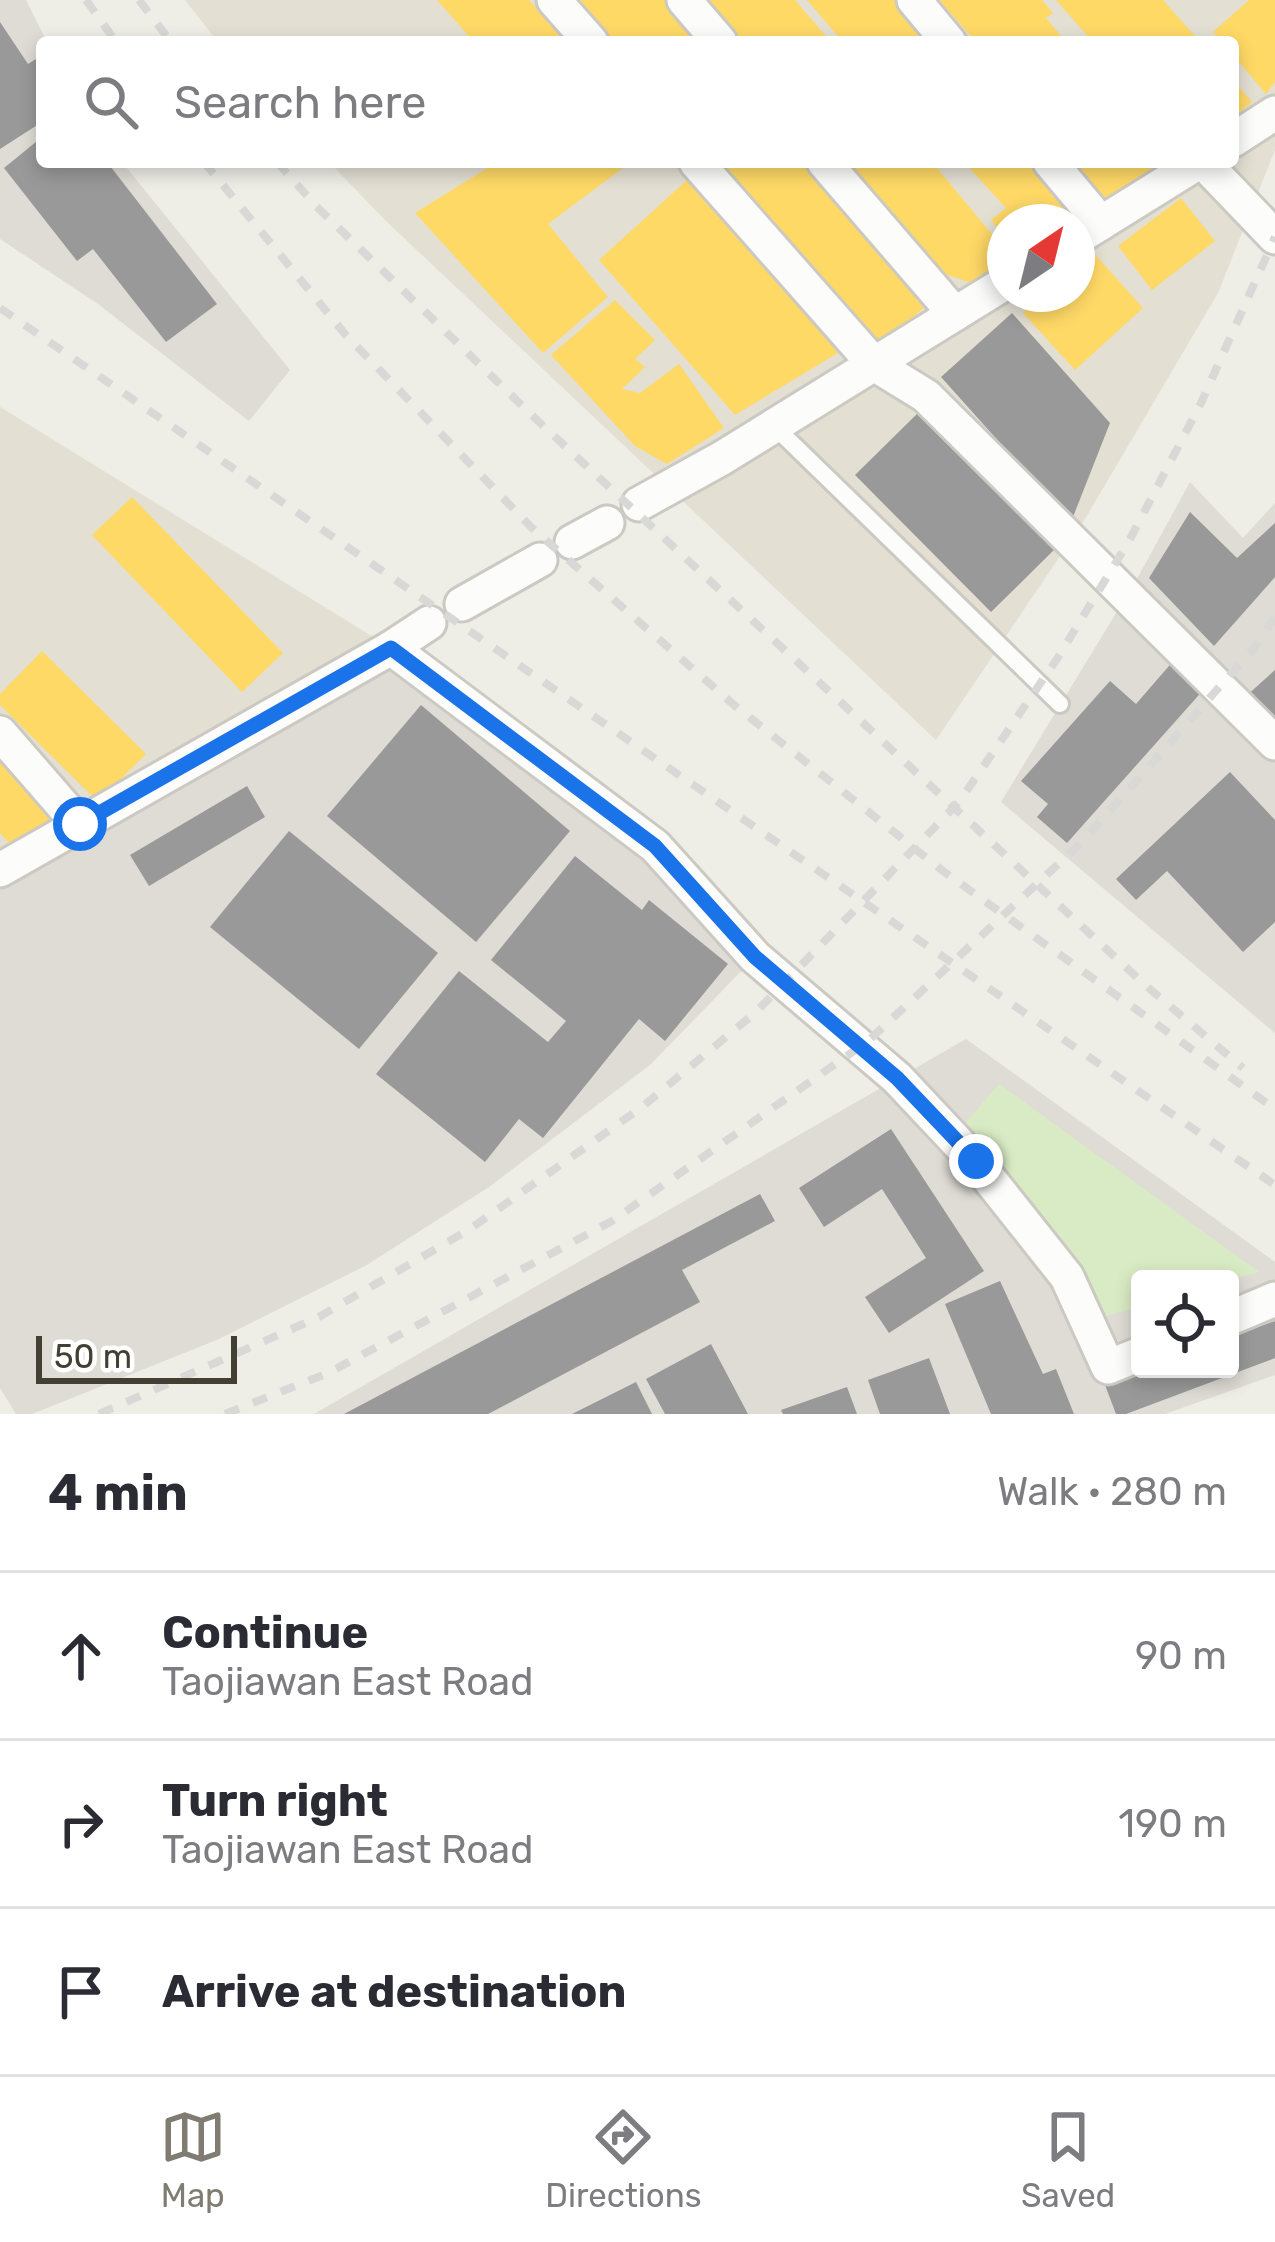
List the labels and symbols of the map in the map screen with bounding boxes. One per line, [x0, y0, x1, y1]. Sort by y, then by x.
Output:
north arrow [987, 204, 1095, 312]
route start [53, 797, 107, 851]
route end [949, 1134, 1003, 1188]
scale bar [36, 1330, 237, 1383]

